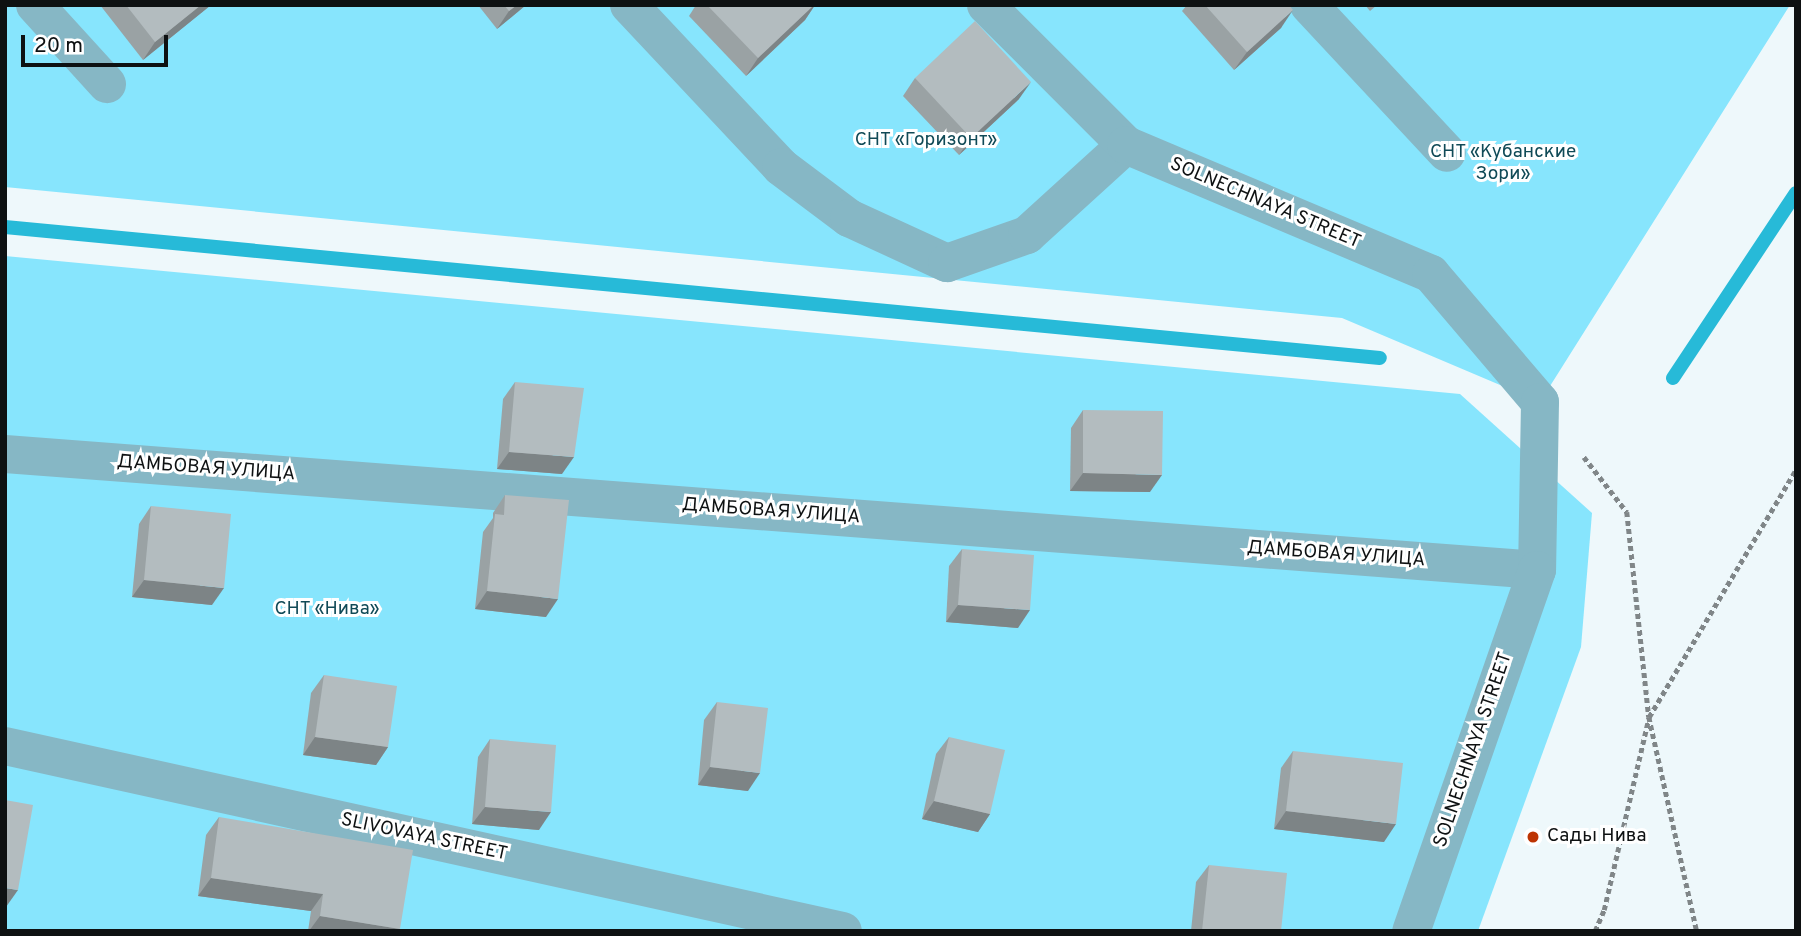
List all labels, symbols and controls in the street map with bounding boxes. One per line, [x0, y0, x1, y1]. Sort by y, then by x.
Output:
scale bar [24, 21, 172, 65]
text: 20 m [34, 33, 83, 60]
park label: СНТ «Горизонт» [854, 130, 998, 152]
park label: СНТ «Кубанские Зори» [1430, 142, 1576, 186]
street label: SOLNECHNAYA STREET [1166, 153, 1364, 255]
street label: ДАМБОВАЯ УЛИЦА [116, 451, 296, 487]
street label: ДАМБОВАЯ УЛИЦА [681, 494, 861, 530]
street label: ДАМБОВАЯ УЛИЦА [1246, 537, 1426, 573]
park label: СНТ «Нива» [274, 599, 380, 621]
street label: SOLNECHNAYA STREET [1430, 649, 1518, 851]
street label: SLIVOVAYA STREET [338, 809, 510, 867]
place label: Сады Нива [1547, 826, 1647, 848]
marker: Сады Нива [1525, 829, 1541, 845]

